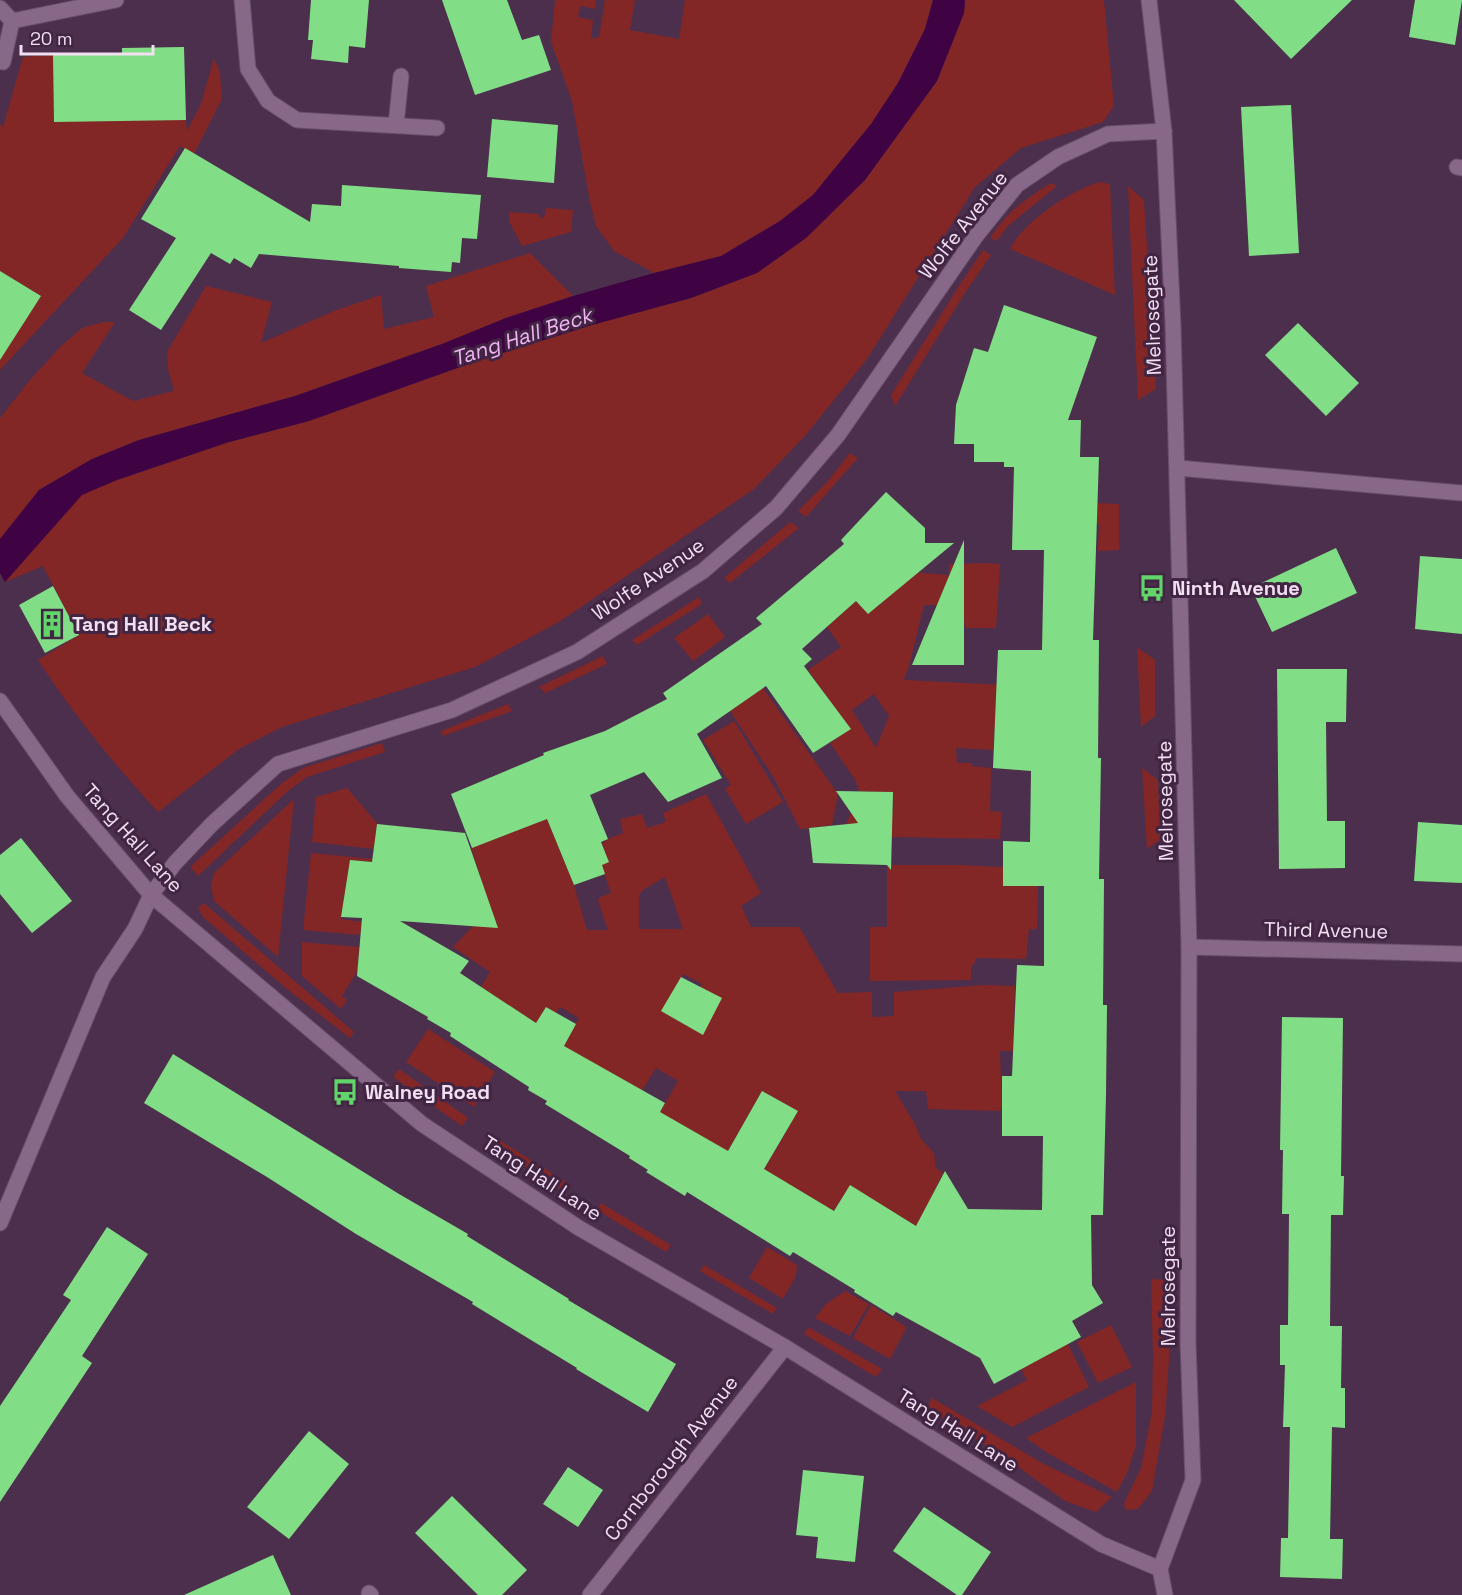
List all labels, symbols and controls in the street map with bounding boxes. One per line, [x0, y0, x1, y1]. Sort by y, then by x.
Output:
scale bar [21, 18, 153, 56]
text: 20 m [30, 27, 73, 50]
street label: Wolfe Avenue [913, 166, 1013, 284]
street label: Melrosegate [1137, 254, 1167, 376]
water label: Tang Hall Beck [448, 300, 598, 372]
street label: Wolfe Avenue [587, 532, 709, 626]
bus stop icon: Ninth Avenue [1137, 573, 1167, 603]
place label: Ninth Avenue [1172, 575, 1300, 601]
building icon: Tang Hall Beck [37, 609, 67, 639]
place label: Tang Hall Beck [72, 611, 212, 637]
street label: Melrosegate [1151, 741, 1179, 861]
street label: Tang Hall Lane [77, 778, 189, 898]
street label: Third Avenue [1264, 916, 1388, 944]
bus stop icon: Walney Road [330, 1077, 360, 1107]
place label: Walney Road [365, 1079, 490, 1105]
street label: Tang Hall Lane [477, 1130, 607, 1226]
street label: Melrosegate [1155, 1226, 1181, 1346]
street label: Cornborough Avenue [598, 1370, 744, 1546]
street label: Tang Hall Lane [893, 1382, 1023, 1478]

